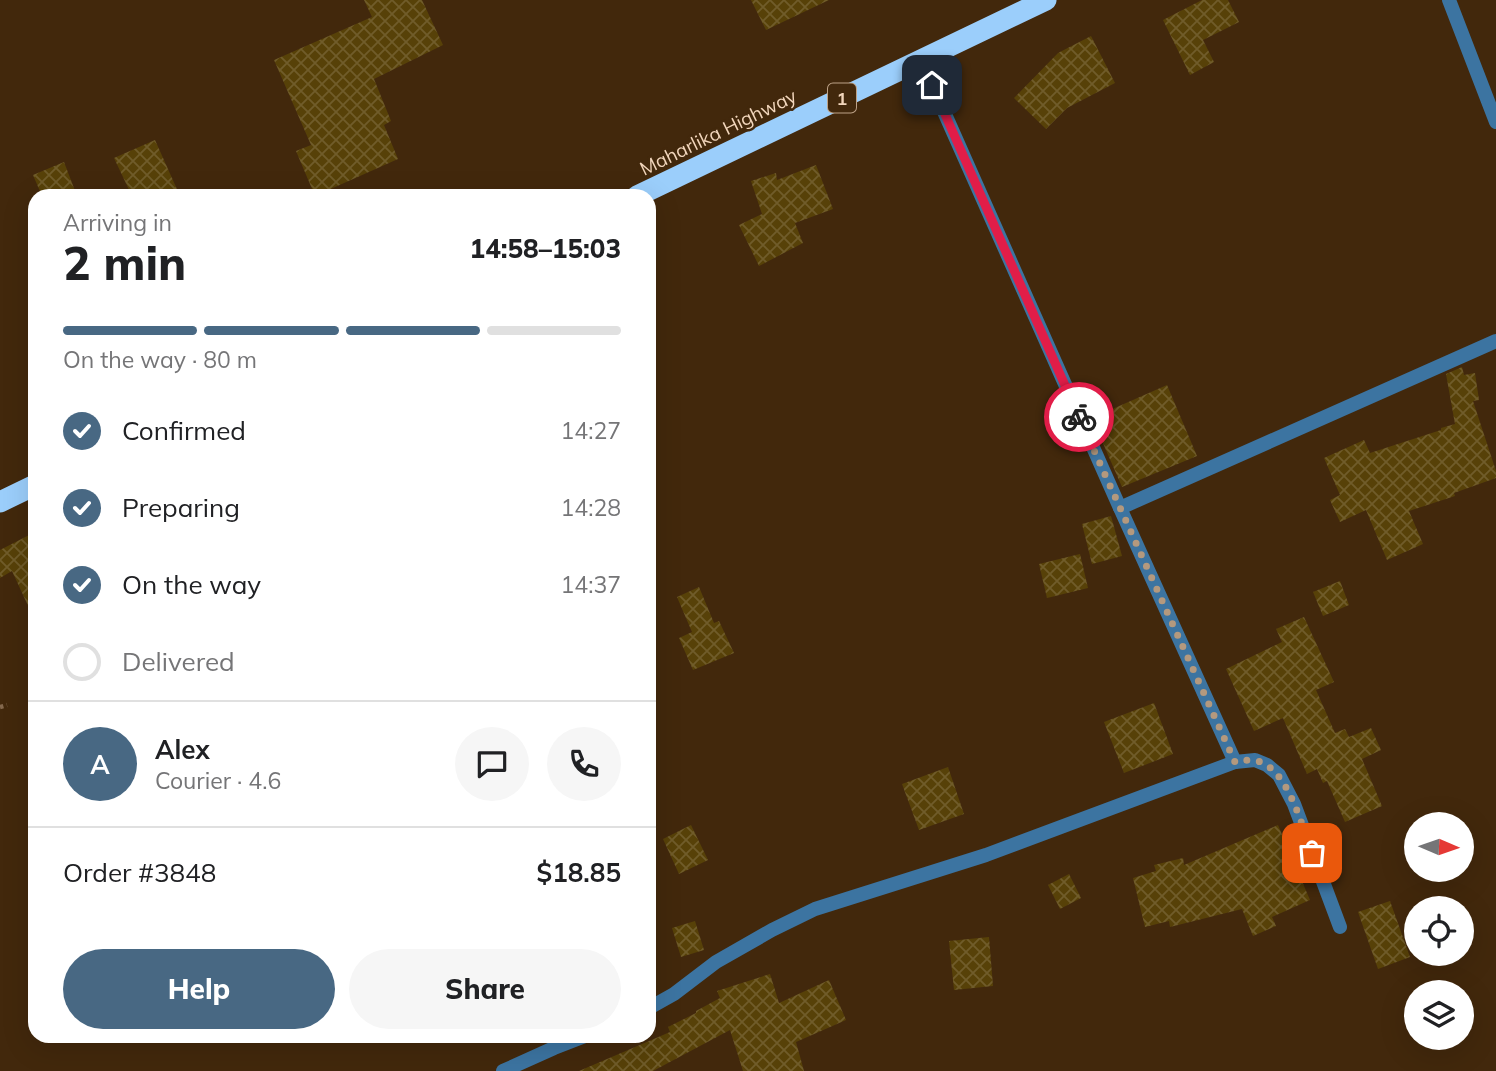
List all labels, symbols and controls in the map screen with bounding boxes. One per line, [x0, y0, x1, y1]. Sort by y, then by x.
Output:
pin [902, 55, 962, 115]
icon: home [913, 66, 951, 104]
street label: Maharlika Highway [636, 84, 800, 180]
road number: 1 [828, 84, 856, 113]
text: Arriving in [63, 208, 172, 237]
text: 14:58–15:03 [470, 232, 621, 265]
text: 2 min [63, 234, 186, 292]
text: On the way · 80 m [63, 345, 257, 374]
courier [1044, 382, 1114, 452]
icon: bike [1060, 398, 1098, 436]
icon: check [63, 412, 101, 450]
text: Confirmed [122, 414, 246, 447]
text: 14:27 [561, 416, 621, 445]
icon: check [63, 489, 101, 527]
text: Preparing [122, 491, 240, 524]
text: 14:28 [561, 493, 621, 522]
icon: check [63, 566, 101, 604]
text: On the way [122, 568, 261, 601]
text: 14:37 [561, 570, 621, 599]
text: Delivered [122, 645, 235, 678]
button: chat [455, 727, 529, 801]
button: phone [547, 727, 621, 801]
text: Alex [155, 733, 210, 766]
text: A [90, 748, 110, 781]
text: Courier · 4.6 [155, 766, 281, 795]
north arrow [1404, 812, 1474, 882]
map controls [1404, 812, 1474, 1050]
pin [1282, 823, 1342, 883]
icon: bag [1293, 834, 1331, 872]
text: Order #3848 [63, 856, 216, 889]
text: $18.85 [537, 856, 621, 889]
button: locate [1404, 896, 1474, 966]
button: Help [63, 949, 335, 1029]
button: Share [349, 949, 621, 1029]
button: layers [1404, 980, 1474, 1050]

